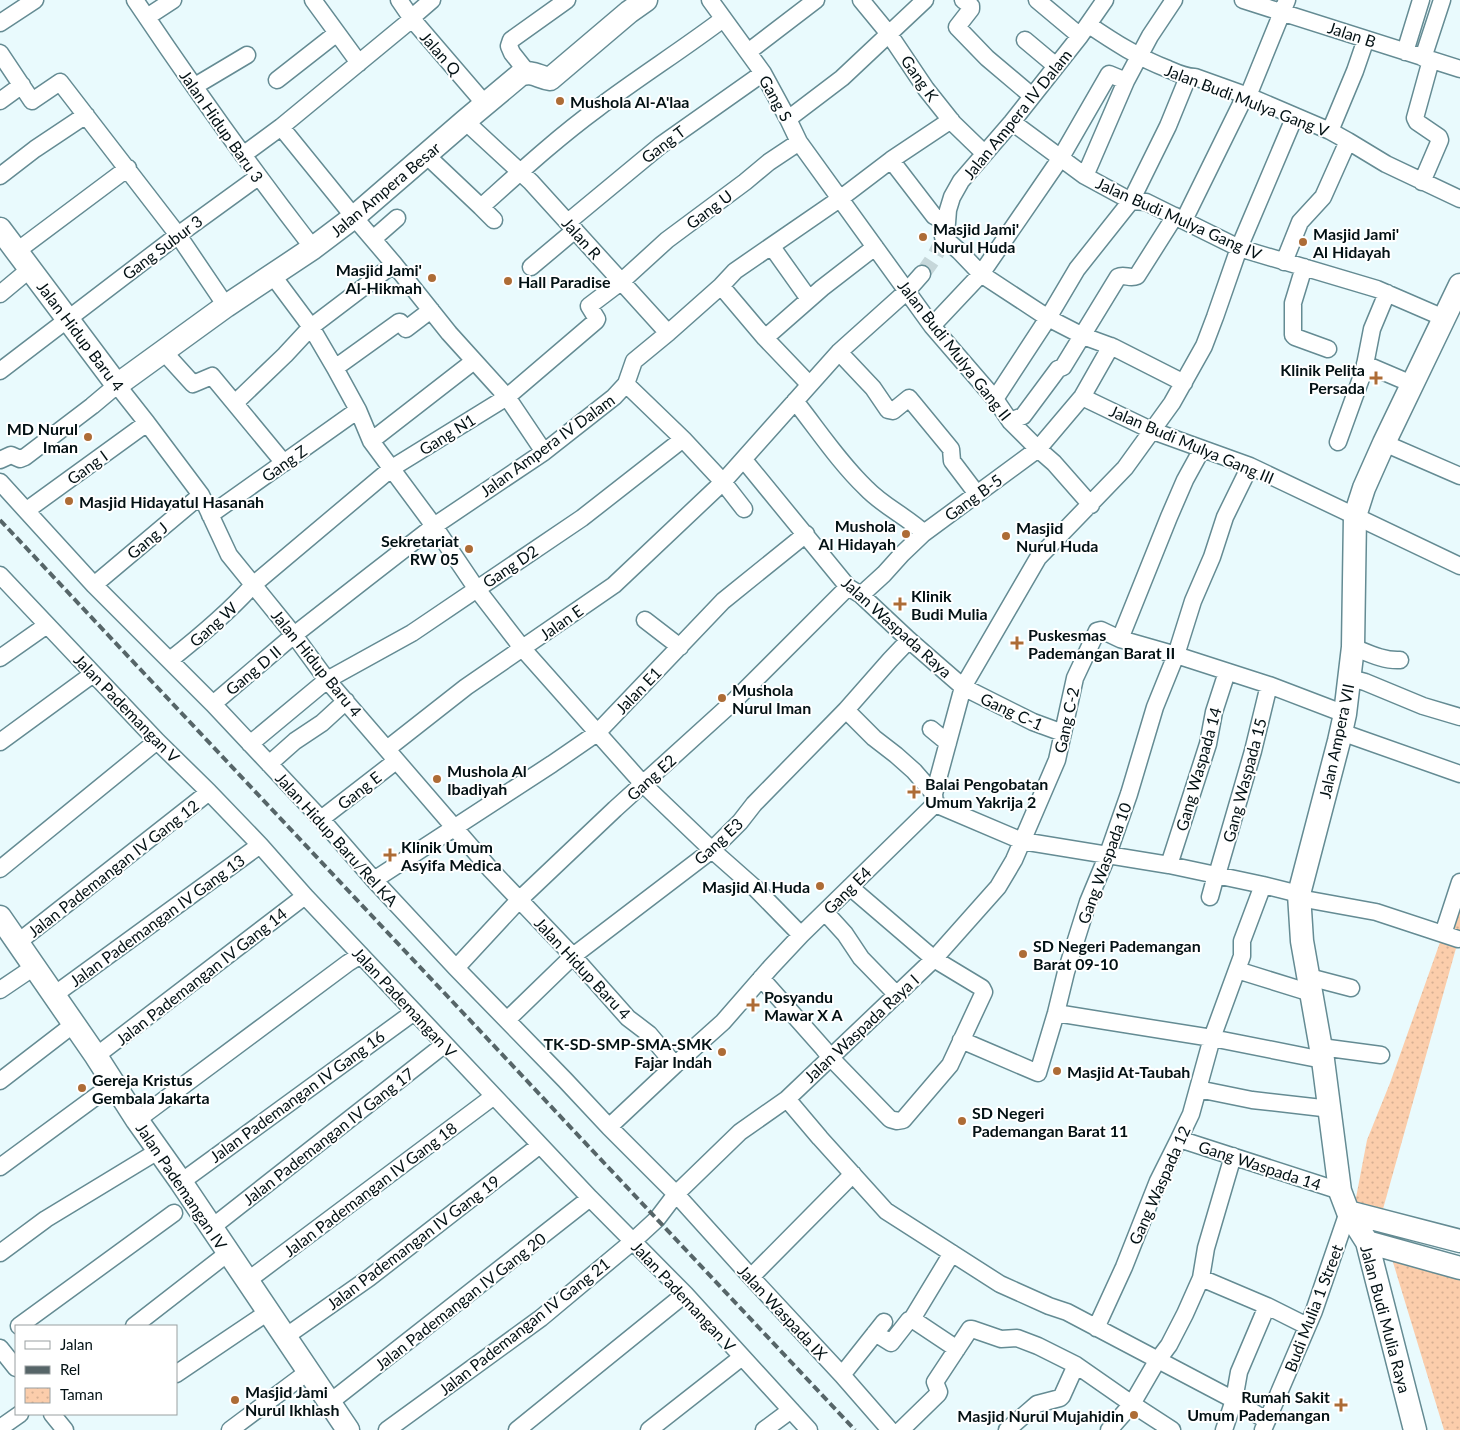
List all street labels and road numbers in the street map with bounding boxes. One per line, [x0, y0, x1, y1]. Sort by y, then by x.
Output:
street label: Jalan B [1326, 17, 1378, 51]
street label: Jalan Q [417, 27, 465, 79]
street label: Jalan Ampera IV Dalam [959, 45, 1075, 183]
street label: Gang K [897, 51, 943, 105]
street label: Jalan Budi Mulya Gang V [1162, 60, 1332, 140]
street label: Jalan Hidup Baru 3 [176, 66, 268, 186]
street label: Gang S [756, 72, 796, 124]
street label: Gang T [637, 121, 689, 167]
street label: Jalan Ampera Besar [326, 138, 444, 240]
street label: Jalan Budi Mulya Gang IV [1093, 173, 1265, 263]
street label: Gang U [682, 186, 736, 232]
street label: Gang Subur 3 [118, 211, 206, 283]
street label: Jalan R [558, 213, 606, 263]
street label: Jalan Budi Mulya Gang II [894, 276, 1016, 424]
street label: Jalan Hidup Baru 4 [34, 277, 128, 395]
street label: Jalan Ampera IV Dalam [476, 390, 618, 500]
street label: Jalan Budi Mulya Gang III [1107, 401, 1277, 487]
street label: Gang N1 [415, 409, 479, 459]
street label: Gang Z [258, 441, 310, 485]
street label: Gang I [63, 446, 111, 488]
street label: Gang B-5 [941, 470, 1005, 524]
street label: Gang J [123, 518, 171, 562]
street label: Gang D2 [479, 541, 541, 591]
street label: Jalan Waspada Raya [838, 573, 956, 681]
street label: Gang W [185, 597, 241, 650]
street label: Jalan E [536, 600, 586, 644]
street label: Jalan Hidup Baru 4 [268, 606, 366, 720]
street label: Gang D II [222, 641, 284, 699]
street label: Jalan Pademangan V [70, 650, 184, 766]
street label: Jalan E1 [611, 663, 665, 717]
street label: Jalan Ampera VII [1315, 682, 1357, 800]
street label: Gang C-2 [1050, 685, 1082, 755]
street label: Gang C-1 [978, 688, 1046, 734]
street label: Gang Waspada 14 [1171, 705, 1225, 833]
street label: Gang Waspada 15 [1218, 716, 1270, 844]
street label: Gang E2 [623, 750, 679, 804]
street label: Gang E [333, 767, 385, 813]
street label: Jalan Hidup Baru/Rel KA [272, 768, 402, 910]
street label: Jalan Pademangan IV Gang 12 [24, 795, 202, 941]
street label: Gang Waspada 10 [1073, 800, 1135, 926]
street label: Gang E3 [690, 814, 746, 868]
street label: Jalan Pademangan IV Gang 13 [66, 850, 248, 990]
street label: Gang E4 [819, 862, 875, 918]
street label: Jalan Pademangan IV Gang 14 [112, 903, 290, 1049]
street label: Jalan Hidup Baru 4 [531, 913, 635, 1023]
street label: Jalan Pademangan V [349, 943, 461, 1061]
street label: Jalan Waspada Raya I [800, 970, 922, 1086]
street label: Jalan Pademangan IV Gang 16 [206, 1026, 388, 1166]
street label: Jalan Pademangan IV Gang 17 [239, 1063, 417, 1209]
street label: Jalan Pademangan IV Gang 18 [280, 1118, 460, 1260]
street label: Jalan Pademangan IV [133, 1119, 231, 1253]
street label: Gang Waspada 12 [1124, 1123, 1194, 1247]
street label: Gang Waspada 14 [1196, 1136, 1324, 1194]
street label: Jalan Pademangan IV Gang 19 [323, 1171, 503, 1313]
street label: Jalan Pademangan IV Gang 20 [371, 1228, 549, 1374]
street label: Jalan Pademangan V [628, 1237, 740, 1355]
street label: Budi Mulia 1 Street [1280, 1241, 1346, 1374]
street label: Jalan Budi Mulia Raya [1357, 1243, 1415, 1395]
street label: Jalan Pademangan IV Gang 21 [435, 1253, 613, 1399]
street label: Jalan Waspada IX [734, 1261, 832, 1364]

